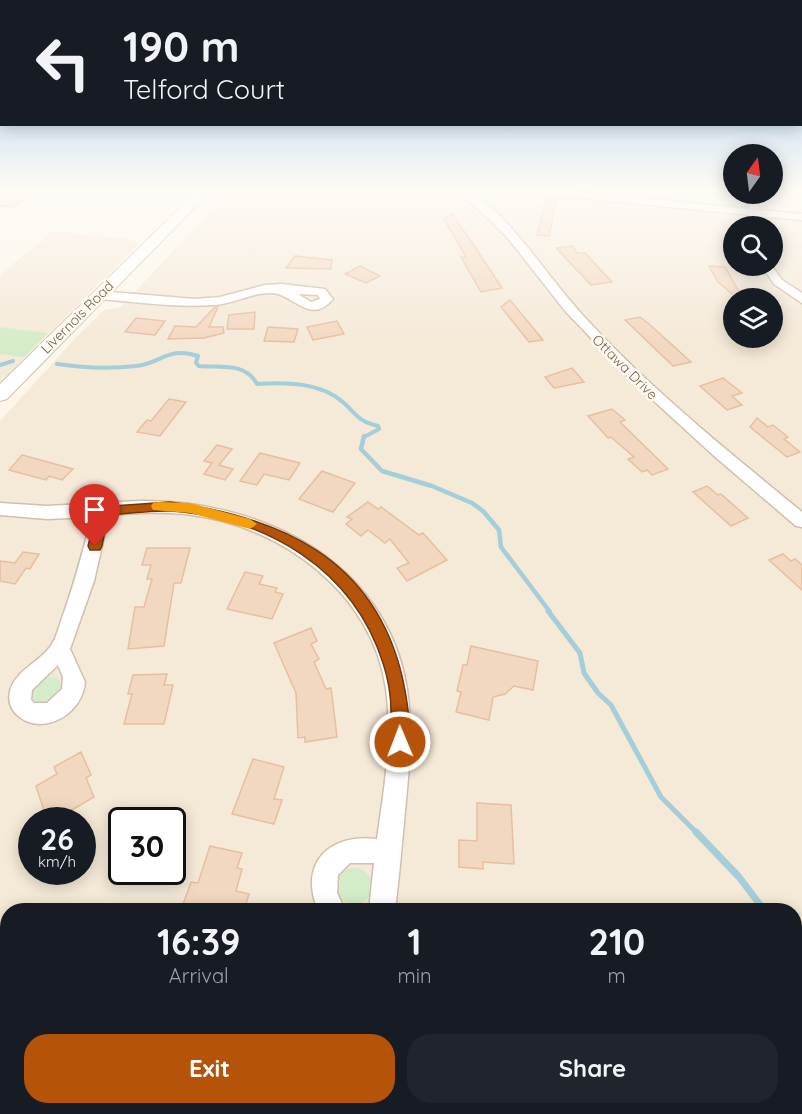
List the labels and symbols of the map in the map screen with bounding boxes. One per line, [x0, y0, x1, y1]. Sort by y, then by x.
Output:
north arrow [723, 144, 783, 204]
street label: Livernois Road [37, 277, 117, 357]
street label: Ottawa Drive [589, 331, 662, 404]
pin [69, 484, 120, 546]
position arrow [368, 710, 432, 774]
speed limit sign: 30 [108, 807, 186, 885]

